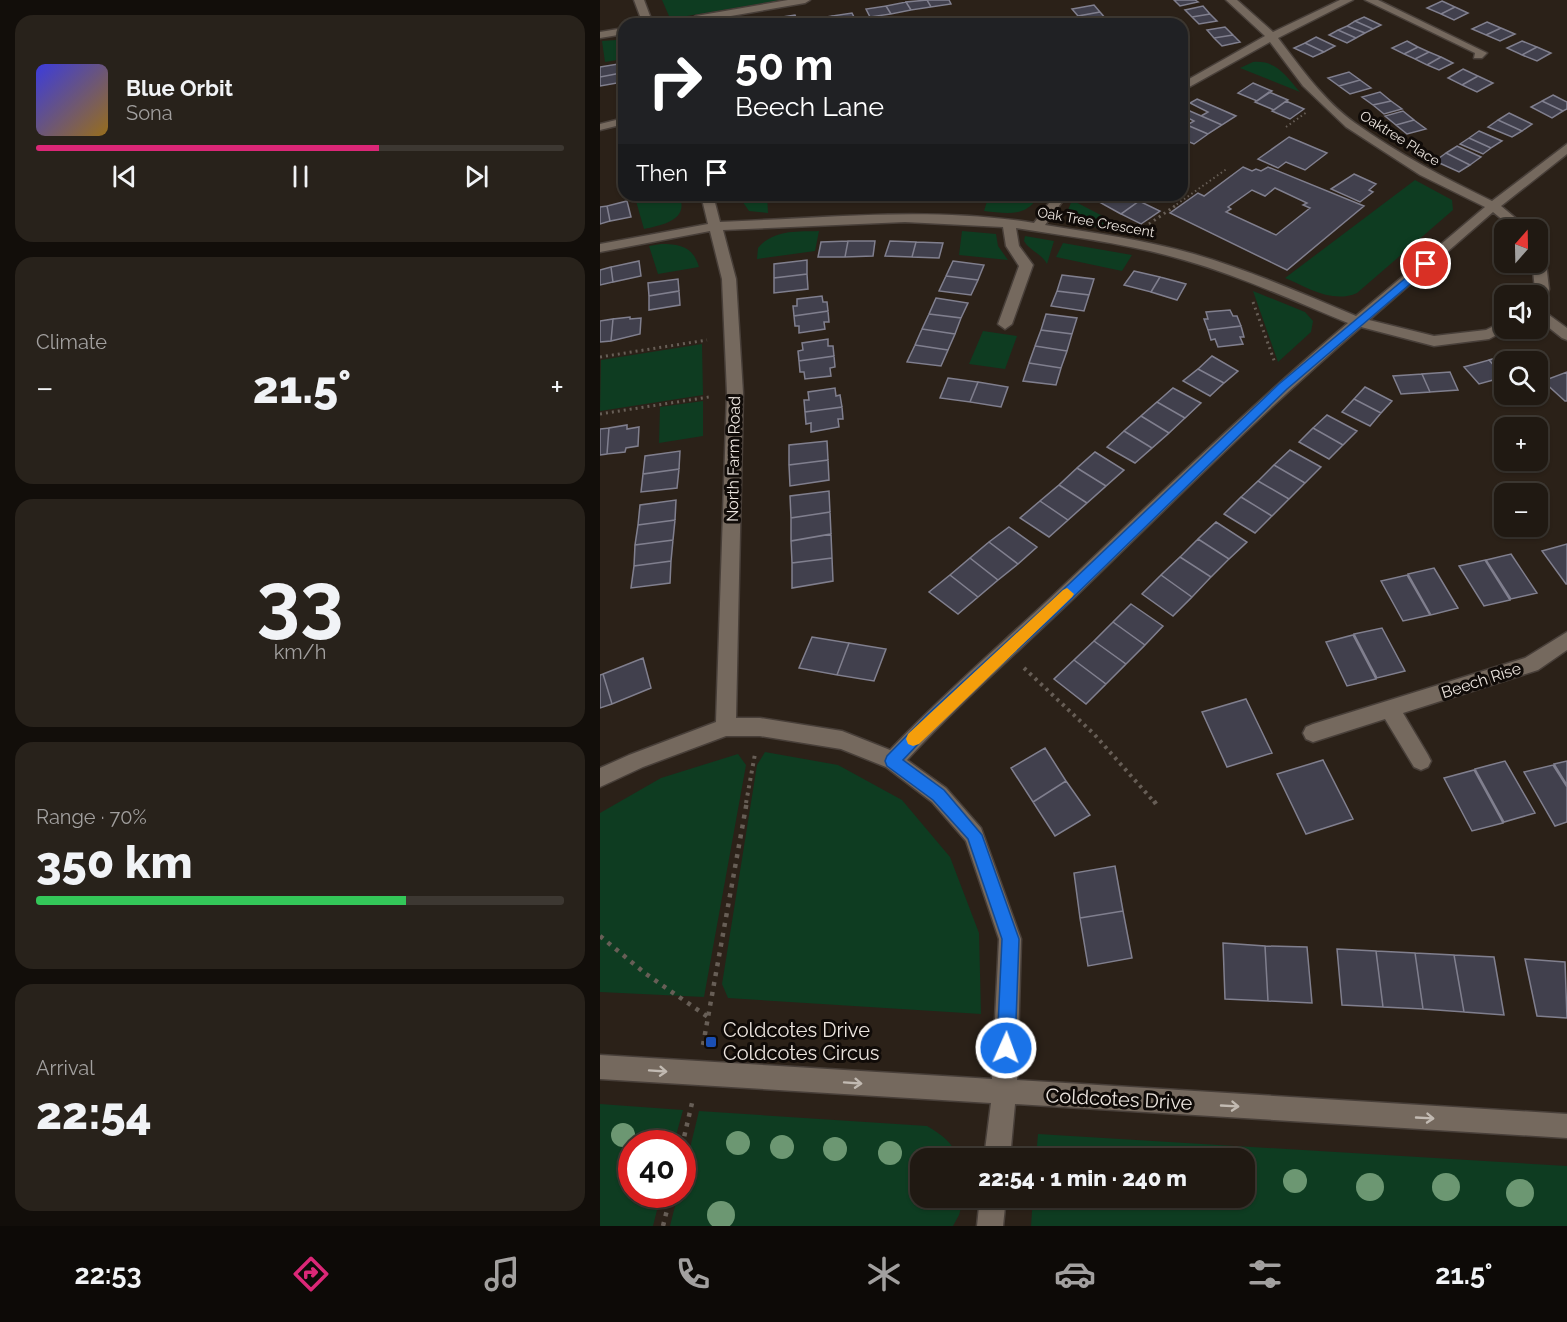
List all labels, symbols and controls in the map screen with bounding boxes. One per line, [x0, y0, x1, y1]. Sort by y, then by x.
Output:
text: 50 m [735, 41, 833, 90]
icon: right [636, 42, 714, 120]
text: Blue Orbit [126, 75, 233, 101]
text: Beech Lane [735, 91, 884, 122]
text: Sona [126, 101, 173, 125]
street label: Oaktree Place [1357, 107, 1443, 169]
icon: arrive [700, 156, 733, 189]
icon: previous [108, 160, 141, 193]
icon: pause [284, 160, 317, 193]
icon: next [460, 160, 493, 193]
text: Then [636, 160, 688, 186]
street label: Oak Tree Crescent [1036, 204, 1156, 240]
north arrow [1494, 219, 1548, 273]
map controls [1494, 219, 1548, 537]
pin [1400, 238, 1451, 289]
icon: arrive [1409, 247, 1442, 280]
button: sound [1494, 285, 1548, 339]
text: Climate [36, 330, 107, 354]
button: search [1494, 351, 1548, 405]
text: 21.5° [253, 361, 351, 414]
text: − [36, 368, 54, 407]
text: + [550, 368, 564, 407]
street label: North Farm Road [723, 396, 744, 522]
button: + [1494, 417, 1548, 471]
button: − [1494, 483, 1548, 537]
text: 33 [256, 555, 344, 646]
text: km/h [274, 640, 326, 664]
street label: Beech Rise [1439, 659, 1523, 702]
text: Range · 70% [36, 805, 147, 829]
text: 350 km [36, 836, 193, 889]
position arrow [974, 1016, 1038, 1080]
place label: Coldcotes Drive Coldcotes Circus [723, 1018, 879, 1065]
marker: Coldcotes Drive Coldcotes Circus [704, 1035, 718, 1049]
text: Arrival [36, 1056, 95, 1080]
one-way arrow [648, 1066, 668, 1077]
one-way arrow [843, 1078, 862, 1089]
street label: Coldcotes Drive [1045, 1083, 1193, 1115]
text: 22:54 [36, 1087, 152, 1140]
one-way arrow [1220, 1101, 1240, 1112]
one-way arrow [1414, 1112, 1434, 1123]
speed limit sign: 40 [618, 1130, 696, 1208]
text: 22:54 · 1 min · 240 m [978, 1165, 1187, 1191]
icon: directions [290, 1253, 332, 1295]
icon: music [481, 1253, 523, 1295]
icon: phone [672, 1253, 714, 1295]
icon: climate [863, 1253, 905, 1295]
icon: car [1054, 1253, 1096, 1295]
icon: filters [1244, 1253, 1286, 1295]
text: 22:53 [74, 1259, 142, 1290]
text: 21.5° [1435, 1259, 1493, 1290]

